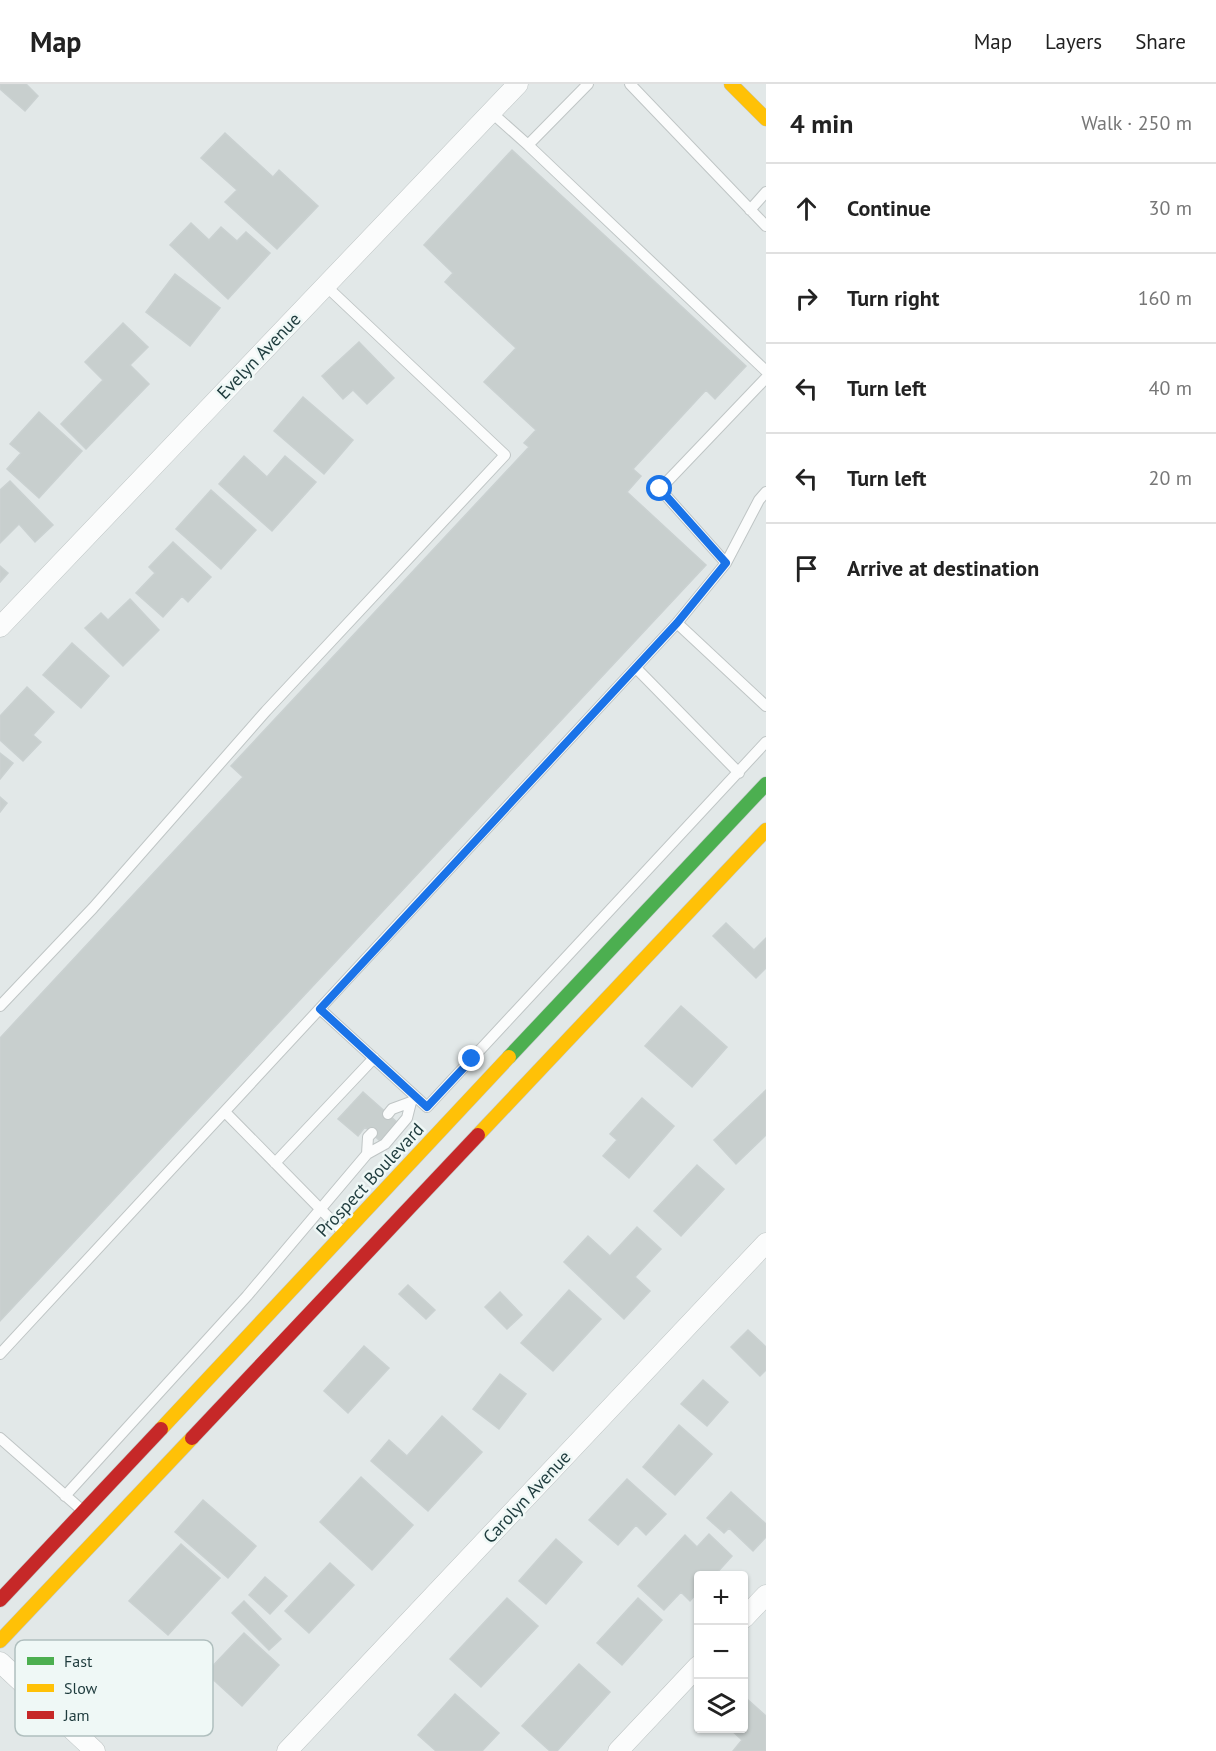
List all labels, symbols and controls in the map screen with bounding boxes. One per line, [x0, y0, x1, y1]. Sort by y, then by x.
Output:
text: Map [30, 23, 81, 60]
text: Map [974, 28, 1012, 55]
text: Layers [1045, 28, 1102, 55]
text: Share [1135, 28, 1186, 55]
text: 4 min [790, 107, 853, 140]
text: Walk · 250 m [1081, 110, 1192, 136]
icon: ahead [790, 192, 823, 225]
text: Continue [847, 194, 931, 222]
text: 30 m [1149, 195, 1192, 221]
icon: right [790, 282, 823, 315]
text: Turn right [847, 284, 939, 312]
text: 160 m [1138, 285, 1192, 311]
street label: Evelyn Avenue [212, 308, 306, 404]
icon: left [790, 372, 823, 405]
text: Turn left [847, 374, 927, 402]
text: 40 m [1149, 375, 1192, 401]
icon: left [790, 462, 823, 495]
text: Turn left [847, 464, 927, 492]
text: 20 m [1149, 465, 1192, 491]
route start [646, 475, 672, 501]
icon: arrive [790, 552, 823, 585]
text: Arrive at destination [847, 554, 1039, 582]
route end [458, 1045, 484, 1071]
street label: Prospect Boulevard [311, 1118, 428, 1242]
street label: Carolyn Avenue [478, 1445, 575, 1548]
map controls [694, 1571, 748, 1733]
button: + [694, 1571, 748, 1625]
button: − [694, 1625, 748, 1679]
legend [15, 1640, 213, 1736]
text: Fast [64, 1651, 93, 1671]
text: Slow [64, 1678, 98, 1698]
button: layers [694, 1679, 748, 1733]
text: Jam [63, 1705, 90, 1725]

